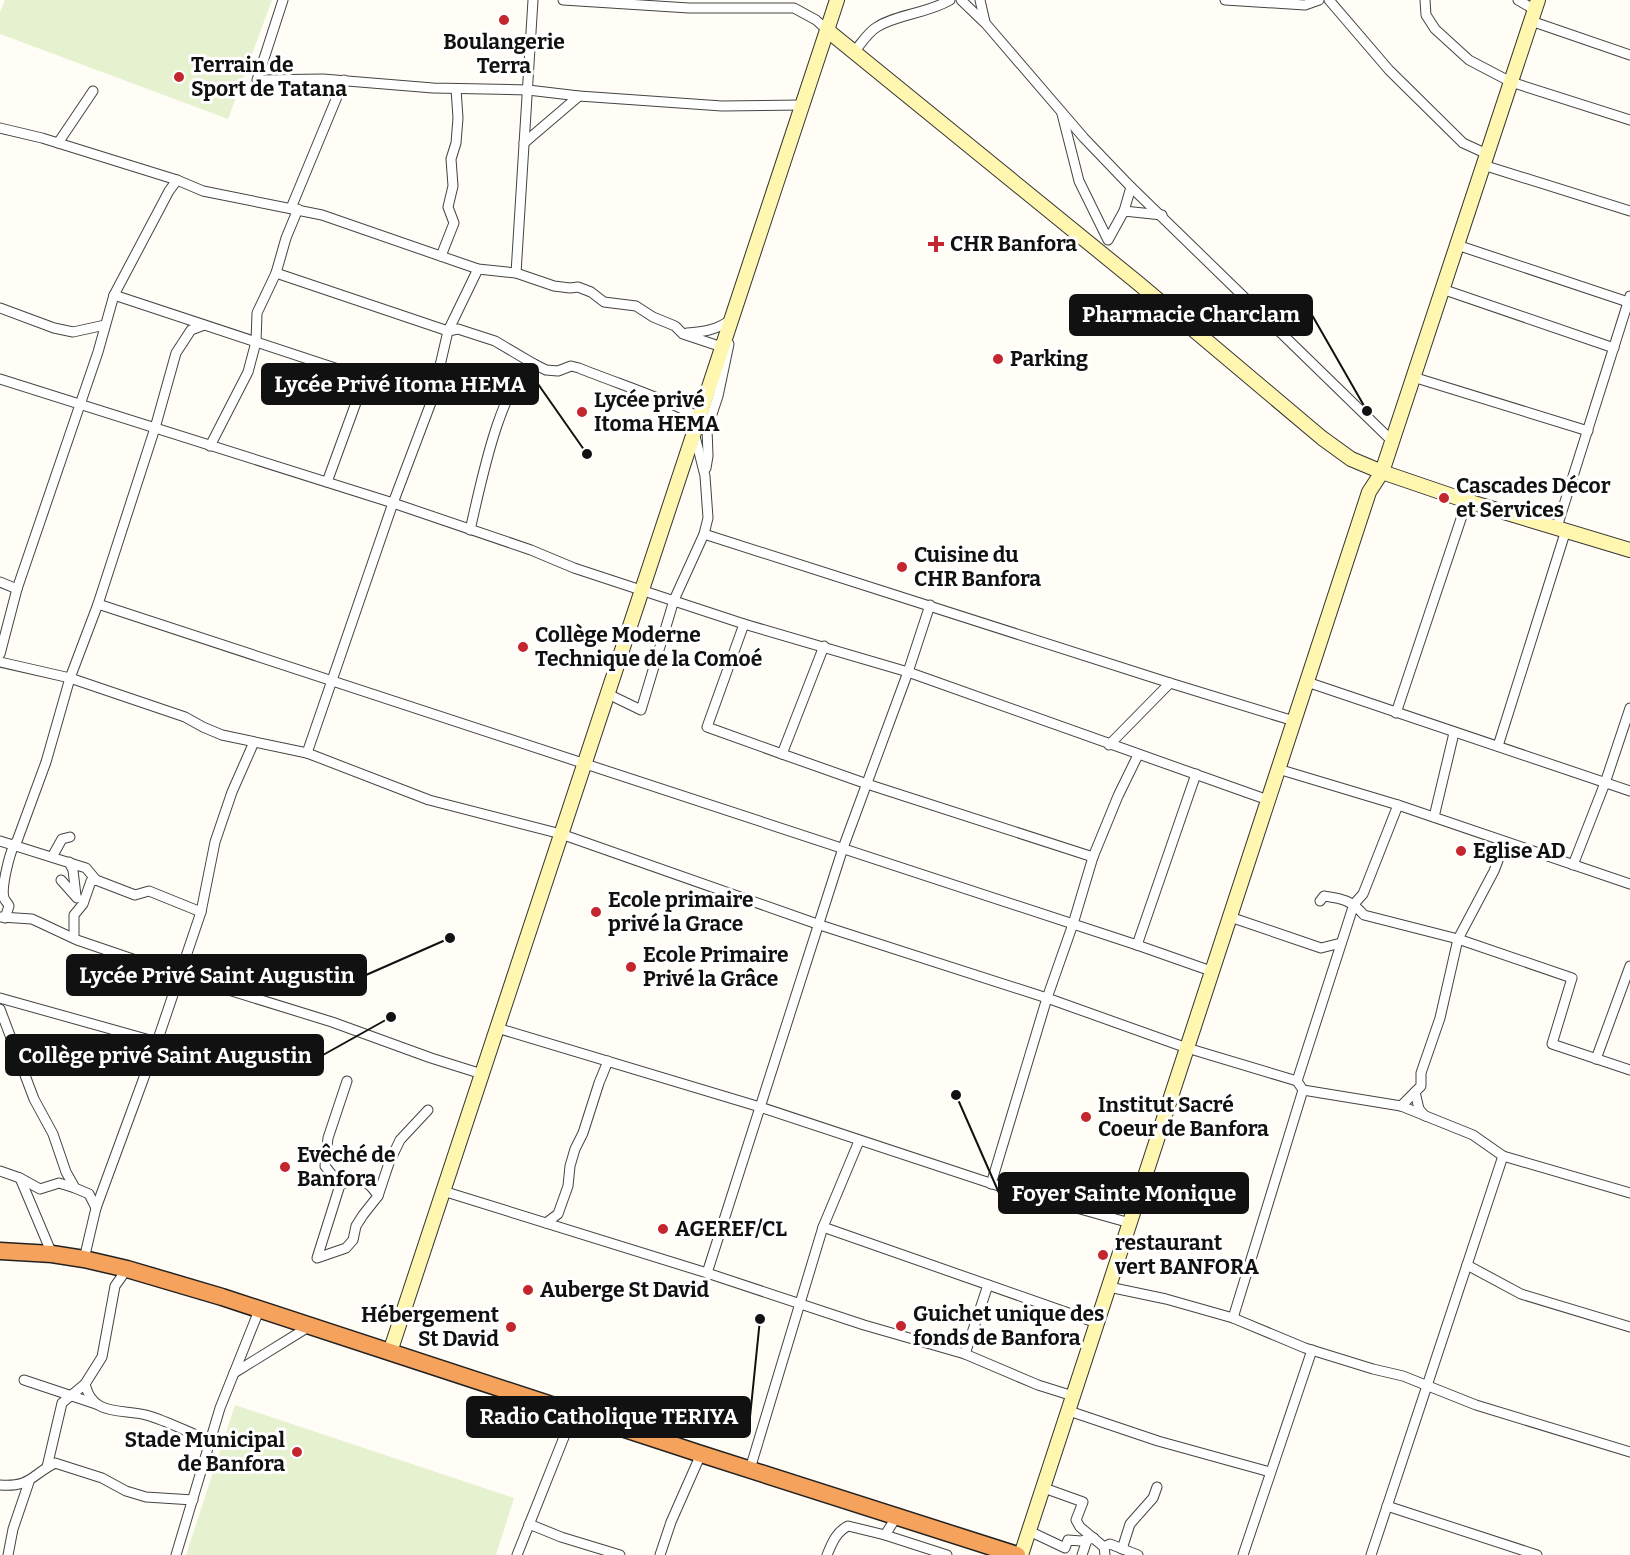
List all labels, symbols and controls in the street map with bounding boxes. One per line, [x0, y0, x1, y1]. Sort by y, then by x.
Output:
marker: Boulangerie Terra [497, 13, 511, 27]
place label: Boulangerie Terra [443, 29, 565, 79]
place label: Terrain de Sport de Tatana [191, 52, 347, 102]
marker: Terrain de Sport de Tatana [172, 70, 186, 84]
place label: CHR Banfora [950, 231, 1077, 257]
marker: CHR Banfora [927, 235, 945, 253]
callout: Pharmacie Charclam [1070, 295, 1312, 335]
text: Pharmacie Charclam [1082, 301, 1300, 328]
place label: Parking [1010, 346, 1088, 372]
marker: Parking [991, 352, 1005, 366]
callout: Lycée Privé Itoma HEMA [262, 364, 538, 404]
text: Lycée Privé Itoma HEMA [274, 371, 526, 398]
place label: Lycée privé Itoma HEMA [594, 387, 719, 437]
marker: Lycée privé Itoma HEMA [575, 405, 589, 419]
place label: Cascades Décor et Services [1456, 473, 1611, 523]
marker: Cascades Décor et Services [1437, 491, 1451, 505]
place label: Cuisine du CHR Banfora [914, 542, 1041, 592]
marker: Cuisine du CHR Banfora [895, 560, 909, 574]
place label: Collège Moderne Technique de la Comoé [535, 622, 762, 672]
marker: Collège Moderne Technique de la Comoé [516, 640, 530, 654]
place label: Eglise AD [1473, 838, 1566, 864]
marker: Eglise AD [1454, 844, 1468, 858]
place label: Ecole primaire privé la Grace [608, 887, 754, 937]
marker: Ecole primaire privé la Grace [589, 905, 603, 919]
place label: Ecole Primaire Privé la Grâce [643, 942, 789, 992]
callout: Lycée Privé Saint Augustin [67, 955, 366, 995]
marker: Ecole Primaire Privé la Grâce [624, 960, 638, 974]
text: Lycée Privé Saint Augustin [79, 962, 355, 989]
callout: Collège privé Saint Augustin [6, 1035, 323, 1075]
text: Collège privé Saint Augustin [18, 1042, 312, 1069]
place label: Institut Sacré Coeur de Banfora [1098, 1092, 1269, 1142]
marker: Institut Sacré Coeur de Banfora [1079, 1110, 1093, 1124]
place label: Evêché de Banfora [297, 1142, 395, 1192]
marker: Evêché de Banfora [278, 1160, 292, 1174]
callout: Foyer Sainte Monique [999, 1173, 1248, 1213]
text: Foyer Sainte Monique [1012, 1180, 1236, 1207]
place label: AGEREF/CL [675, 1216, 787, 1242]
marker: AGEREF/CL [656, 1222, 670, 1236]
place label: restaurant vert BANFORA [1114, 1230, 1259, 1280]
marker: restaurant vert BANFORA [1096, 1248, 1110, 1262]
place label: Auberge St David [540, 1277, 710, 1303]
marker: Auberge St David [521, 1283, 535, 1297]
place label: Guichet unique des fonds de Banfora [913, 1301, 1104, 1351]
place label: Hébergement St David [361, 1302, 500, 1352]
marker: Guichet unique des fonds de Banfora [894, 1319, 908, 1333]
marker: Hébergement St David [504, 1320, 518, 1334]
callout: Radio Catholique TERIYA [467, 1397, 750, 1437]
text: Radio Catholique TERIYA [480, 1403, 739, 1430]
place label: Stade Municipal de Banfora [125, 1427, 285, 1477]
marker: Stade Municipal de Banfora [290, 1445, 304, 1459]

